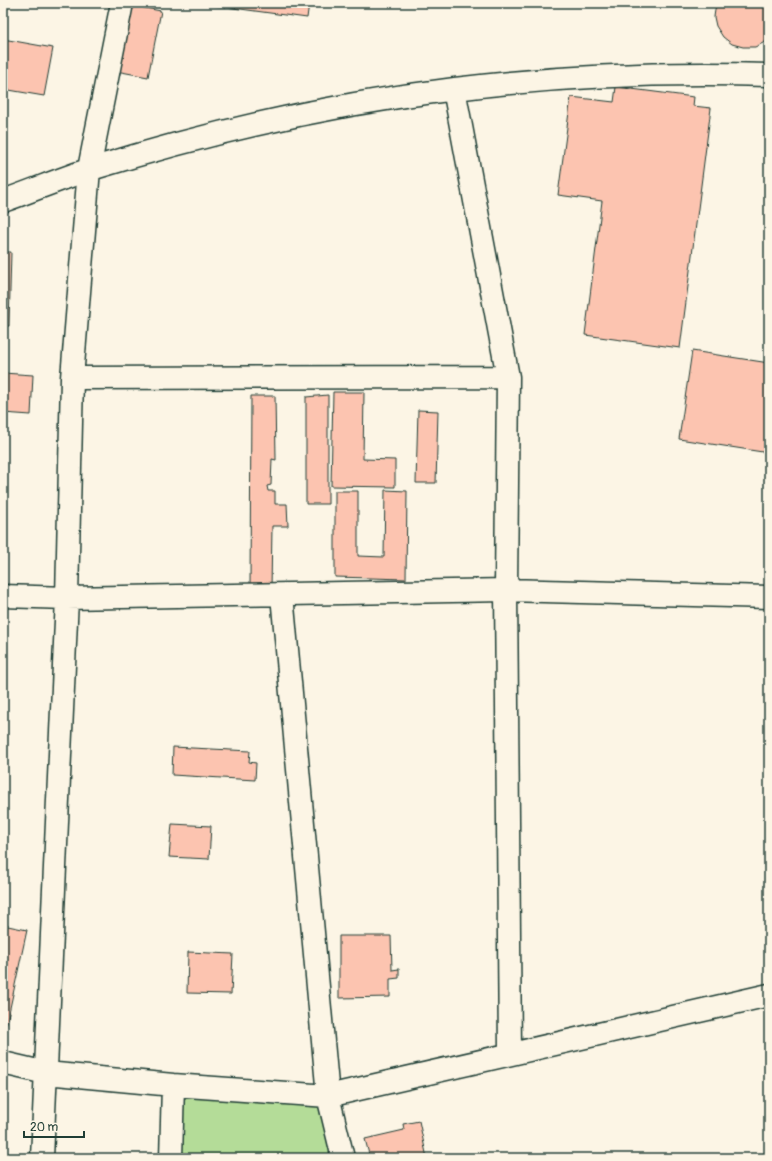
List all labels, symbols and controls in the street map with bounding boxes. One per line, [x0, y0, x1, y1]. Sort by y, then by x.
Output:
scale bar [24, 1113, 84, 1139]
text: 20 m [30, 1120, 59, 1135]

